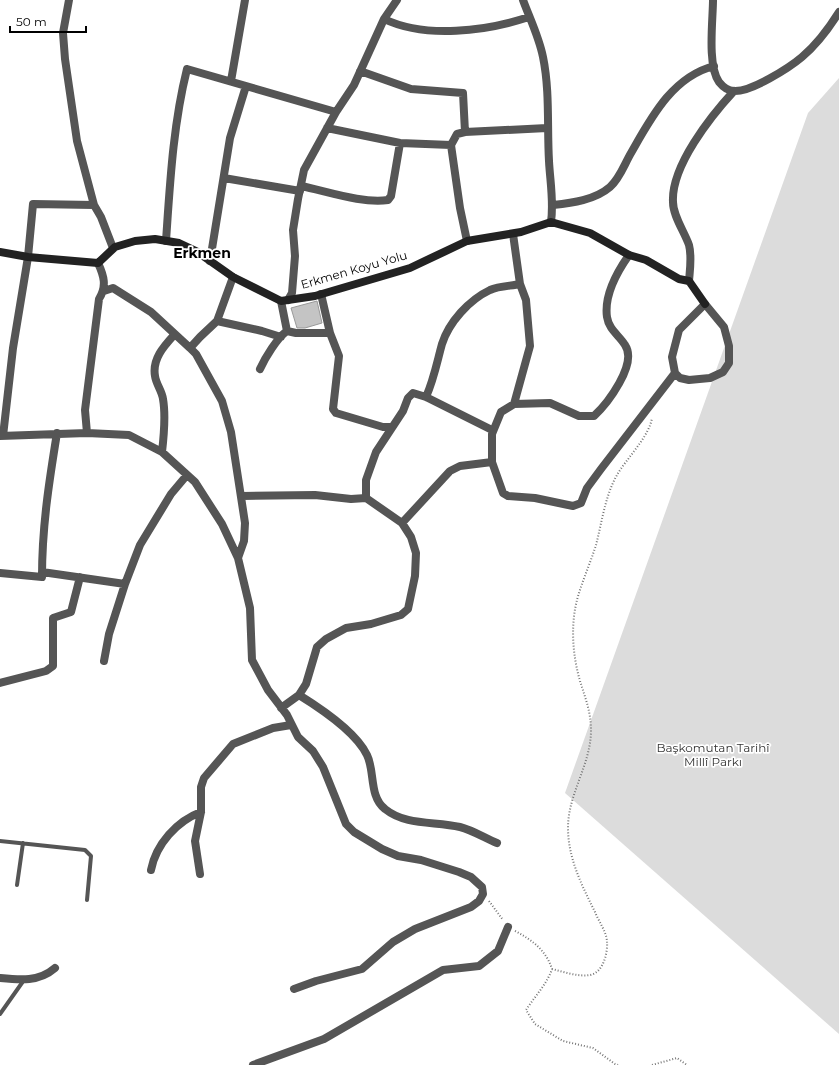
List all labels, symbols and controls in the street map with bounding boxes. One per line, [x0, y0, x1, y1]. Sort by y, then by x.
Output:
scale bar [10, 8, 86, 34]
text: 50 m [16, 14, 47, 29]
district label: Erkmen [173, 244, 231, 262]
street label: Erkmen Koyu Yolu [299, 247, 409, 292]
park label: Başkomutan Tarihî Millî Parkı [656, 740, 770, 769]

